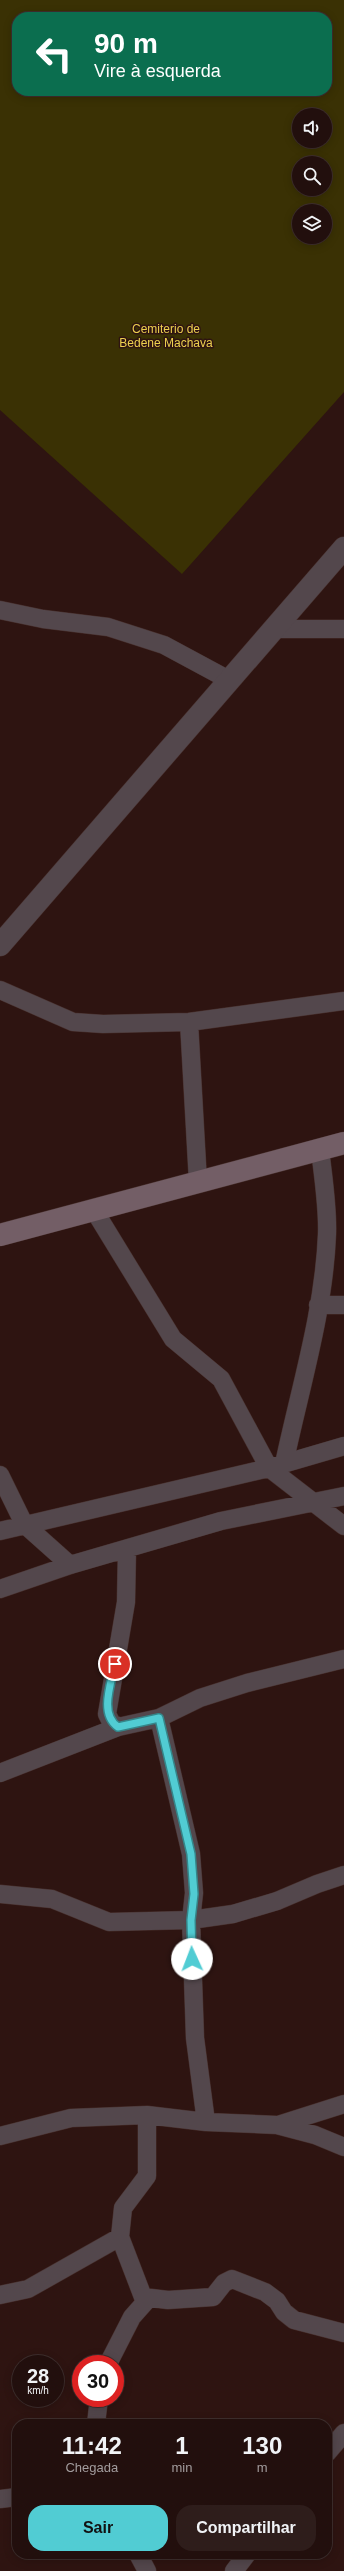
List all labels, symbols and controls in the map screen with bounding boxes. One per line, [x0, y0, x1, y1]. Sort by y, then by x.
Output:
icon: left [28, 28, 80, 80]
text: 90 m [94, 28, 158, 59]
text: Vire à esquerda [94, 61, 221, 81]
map controls [292, 108, 332, 244]
button: sound [292, 108, 332, 148]
button: search [292, 156, 332, 196]
button: layers [292, 204, 332, 244]
park label: Cemiterio de Bedene Machava [119, 322, 213, 350]
pin [98, 1647, 132, 1681]
icon: arrive [104, 1653, 126, 1675]
position arrow [171, 1938, 213, 1980]
speed limit sign: 30 [72, 2355, 124, 2407]
text: 28 [27, 2365, 49, 2387]
text: km/h [27, 2385, 49, 2396]
text: 11:42 [62, 2432, 122, 2459]
text: 1 [175, 2432, 189, 2459]
text: 130 [242, 2432, 282, 2459]
text: Chegada [65, 2460, 118, 2475]
text: min [172, 2460, 192, 2475]
text: m [257, 2460, 268, 2475]
button: Sair [28, 2505, 168, 2551]
button: Compartilhar [176, 2505, 316, 2551]

